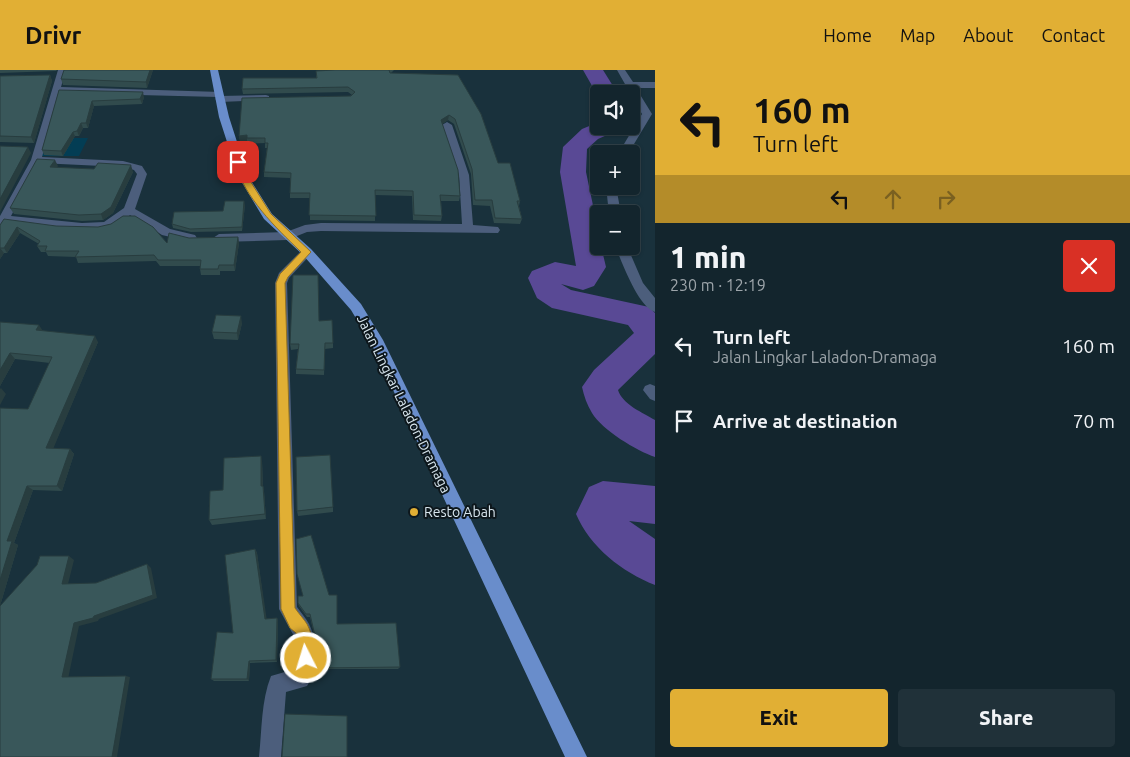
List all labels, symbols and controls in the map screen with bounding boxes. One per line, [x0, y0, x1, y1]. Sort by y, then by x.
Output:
text: Drivr [25, 22, 81, 49]
text: Home [823, 25, 872, 45]
text: Map [900, 25, 935, 45]
text: About [963, 25, 1013, 45]
text: Contact [1041, 25, 1105, 45]
map controls [590, 85, 640, 255]
button: sound [590, 85, 640, 135]
icon: left [670, 90, 735, 155]
text: 160 m [753, 90, 851, 130]
text: Turn left [753, 131, 838, 156]
pin [217, 141, 259, 183]
button: + [590, 145, 640, 195]
icon: arrive [224, 148, 252, 176]
icon: left [826, 185, 854, 213]
icon: ahead [879, 185, 907, 213]
icon: right [932, 185, 960, 213]
button: − [590, 205, 640, 255]
text: 1 min [670, 240, 746, 274]
button: close [1063, 240, 1115, 292]
text: 230 m · 12:19 [670, 276, 766, 294]
street label: Jalan Lingkar Laladon-Dramaga [354, 312, 454, 496]
text: Turn left [713, 326, 791, 348]
icon: left [670, 332, 698, 360]
text: 160 m [1062, 335, 1115, 357]
text: Jalan Lingkar Laladon-Dramaga [713, 348, 937, 366]
icon: arrive [670, 407, 698, 435]
text: Arrive at destination [713, 410, 898, 432]
text: 70 m [1073, 410, 1115, 432]
place label: Resto Abah [424, 504, 496, 520]
marker: Resto Abah [408, 506, 420, 518]
position arrow [279, 631, 331, 683]
button: Exit [670, 689, 888, 747]
button: Share [898, 689, 1115, 747]

